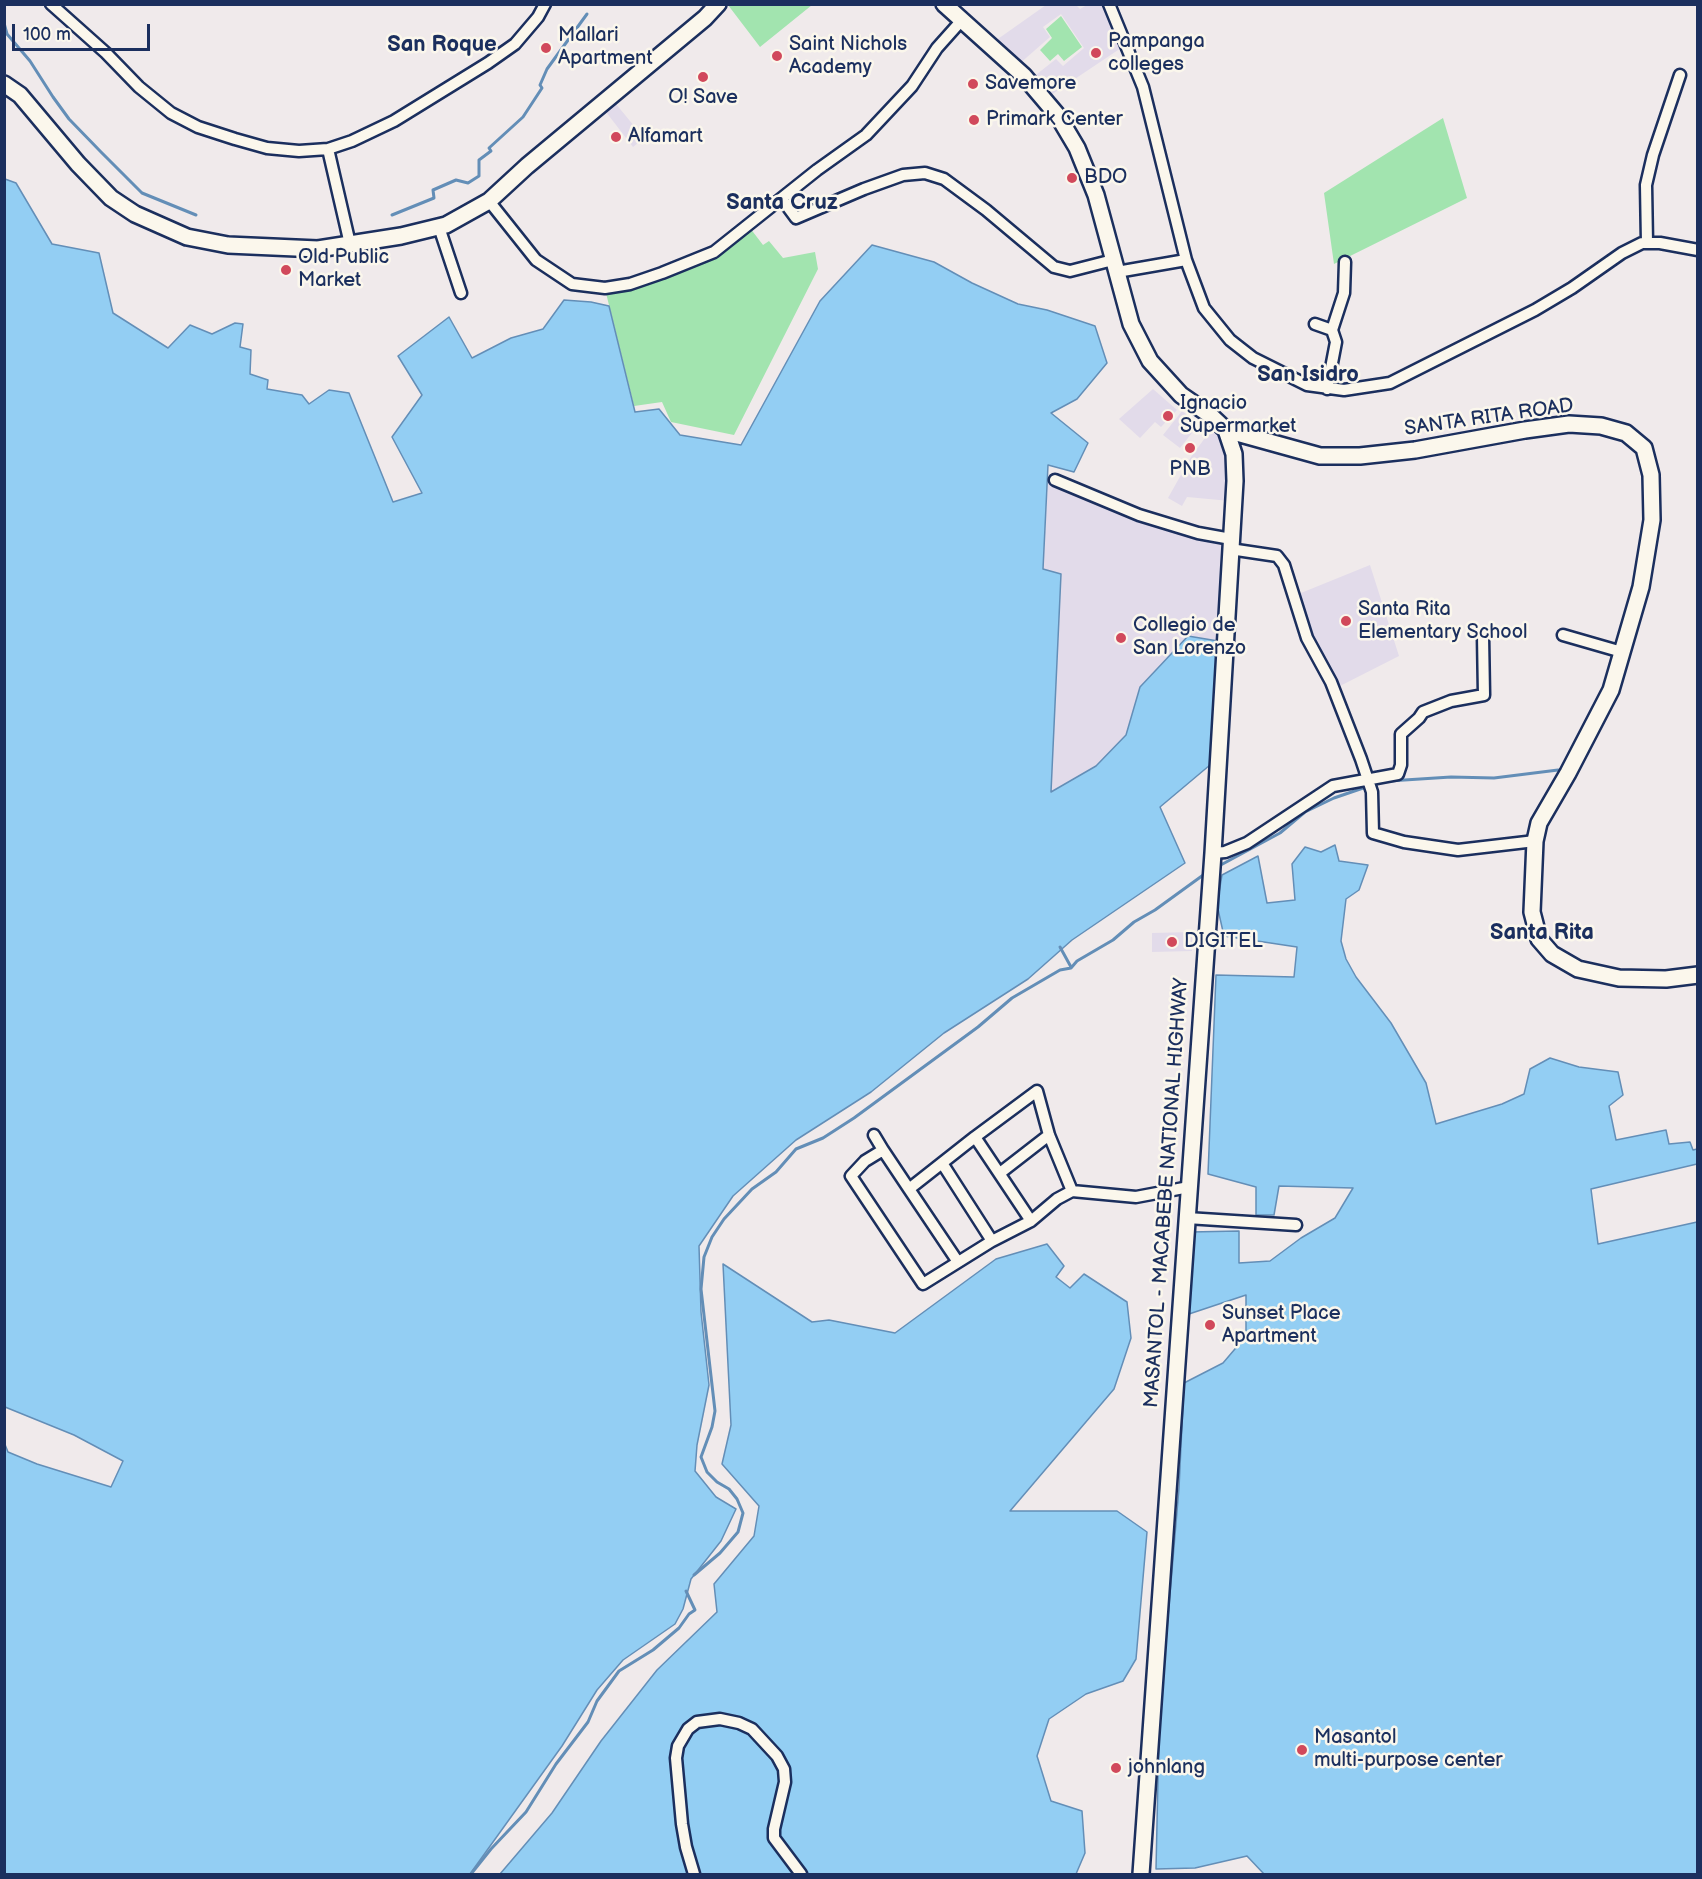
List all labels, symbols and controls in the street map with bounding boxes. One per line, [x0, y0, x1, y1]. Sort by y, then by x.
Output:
scale bar [15, 12, 153, 50]
text: 100 m [23, 24, 71, 45]
place label: Mallari Apartment [558, 24, 653, 71]
place label: Pampanga colleges [1108, 30, 1205, 77]
district label: San Roque [387, 32, 497, 58]
place label: Saint Nichols Academy [789, 33, 907, 80]
marker: Mallari Apartment [539, 41, 553, 55]
marker: Pampanga colleges [1089, 46, 1103, 60]
marker: Saint Nichols Academy [770, 49, 784, 63]
marker: O! Save [696, 70, 710, 84]
place label: Savemore [985, 72, 1076, 96]
marker: Savemore [966, 77, 980, 91]
place label: O! Save [668, 86, 738, 110]
place label: Primark Center [986, 108, 1123, 132]
marker: Primark Center [967, 113, 981, 127]
place label: Alfamart [628, 125, 703, 149]
marker: Alfamart [609, 130, 623, 144]
place label: BDO [1084, 166, 1127, 190]
marker: BDO [1065, 171, 1079, 185]
district label: Santa Cruz [726, 190, 838, 216]
place label: Old Public Market [298, 246, 389, 293]
marker: Old Public Market [279, 263, 293, 277]
district label: San Isidro [1257, 362, 1359, 388]
place label: Ignacio Supermarket [1180, 392, 1296, 439]
street label: SANTA RITA ROAD [1403, 394, 1575, 442]
marker: Ignacio Supermarket [1161, 409, 1175, 423]
marker: PNB [1183, 441, 1197, 455]
place label: PNB [1169, 458, 1211, 482]
place label: Santa Rita Elementary School [1358, 598, 1528, 645]
place label: Collegio de San Lorenzo [1133, 614, 1246, 661]
marker: Santa Rita Elementary School [1339, 614, 1353, 628]
marker: Collegio de San Lorenzo [1114, 631, 1128, 645]
district label: Santa Rita [1490, 920, 1594, 946]
place label: DIGITEL [1184, 930, 1263, 954]
marker: DIGITEL [1165, 935, 1179, 949]
street label: MASANTOL - MACABEBE NATIONAL HIGHWAY [1140, 977, 1194, 1409]
place label: Sunset Place Apartment [1222, 1302, 1341, 1349]
marker: Sunset Place Apartment [1203, 1318, 1217, 1332]
place label: Masantol multi-purpose center [1314, 1726, 1502, 1773]
marker: Masantol multi-purpose center [1295, 1743, 1309, 1757]
place label: johnlang [1128, 1756, 1205, 1780]
marker: johnlang [1109, 1761, 1123, 1775]

